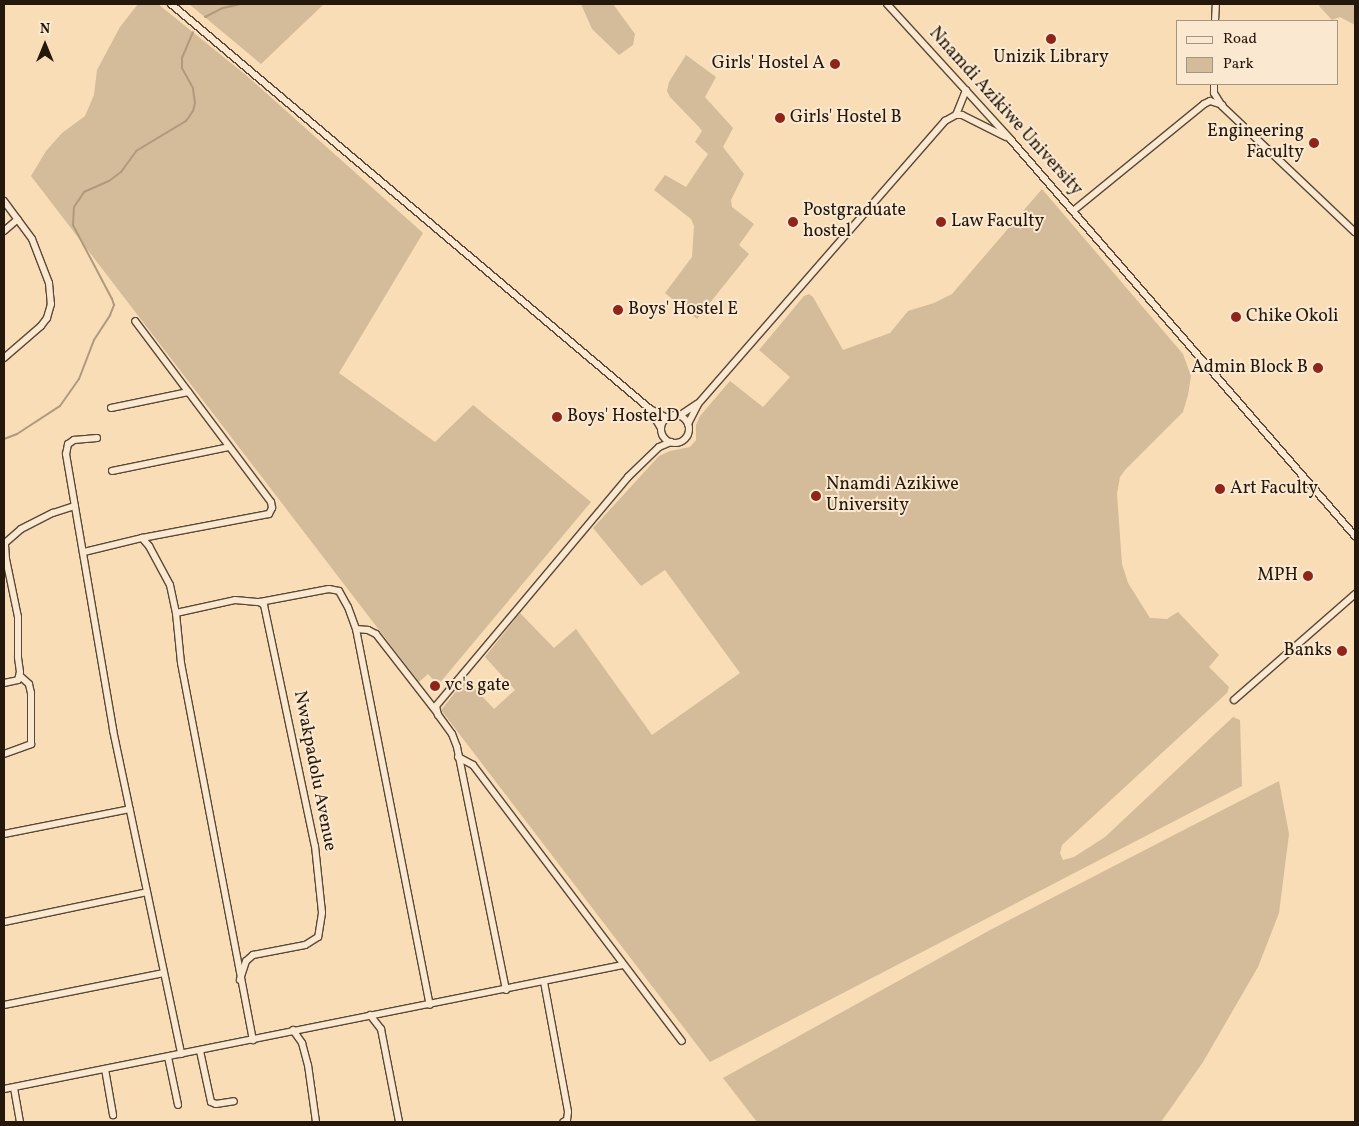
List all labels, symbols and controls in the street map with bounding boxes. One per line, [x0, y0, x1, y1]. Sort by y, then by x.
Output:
north arrow [20, 20, 70, 70]
text: N [40, 20, 50, 39]
legend [1176, 20, 1339, 85]
street label: Nnamdi Azikiwe University [924, 23, 1086, 201]
text: Road [1223, 29, 1257, 50]
marker: Unizik Library [1045, 33, 1057, 45]
place label: Unizik Library [993, 47, 1109, 69]
place label: Girls' Hostel A [712, 53, 825, 75]
text: Park [1223, 54, 1254, 75]
marker: Girls' Hostel A [829, 58, 841, 70]
place label: Girls' Hostel B [790, 107, 902, 129]
marker: Girls' Hostel B [774, 112, 786, 124]
place label: Engineering Faculty [1207, 122, 1304, 164]
marker: Engineering Faculty [1308, 137, 1320, 149]
place label: Postgraduate hostel [803, 201, 906, 243]
place label: Law Faculty [951, 211, 1045, 233]
marker: Postgraduate hostel [787, 216, 799, 228]
marker: Law Faculty [935, 216, 947, 228]
place label: Boys' Hostel E [628, 299, 738, 321]
marker: Boys' Hostel E [612, 304, 624, 316]
place label: Chike Okoli [1246, 306, 1338, 328]
marker: Chike Okoli [1230, 311, 1242, 323]
place label: Admin Block B [1191, 357, 1308, 379]
marker: Admin Block B [1312, 362, 1324, 374]
place label: Boys' Hostel D [567, 406, 679, 428]
marker: Boys' Hostel D [551, 411, 563, 423]
place label: Nnamdi Azikiwe University [826, 475, 959, 518]
place label: Art Faculty [1230, 478, 1318, 500]
marker: Art Faculty [1214, 483, 1226, 495]
marker: Nnamdi Azikiwe University [810, 490, 822, 502]
place label: MPH [1257, 565, 1298, 587]
marker: MPH [1302, 570, 1314, 582]
place label: Banks [1284, 640, 1332, 662]
marker: Banks [1336, 645, 1348, 657]
place label: vc's gate [445, 675, 510, 697]
marker: vc's gate [429, 680, 441, 692]
street label: Nwakpadolu Avenue [288, 689, 340, 853]

